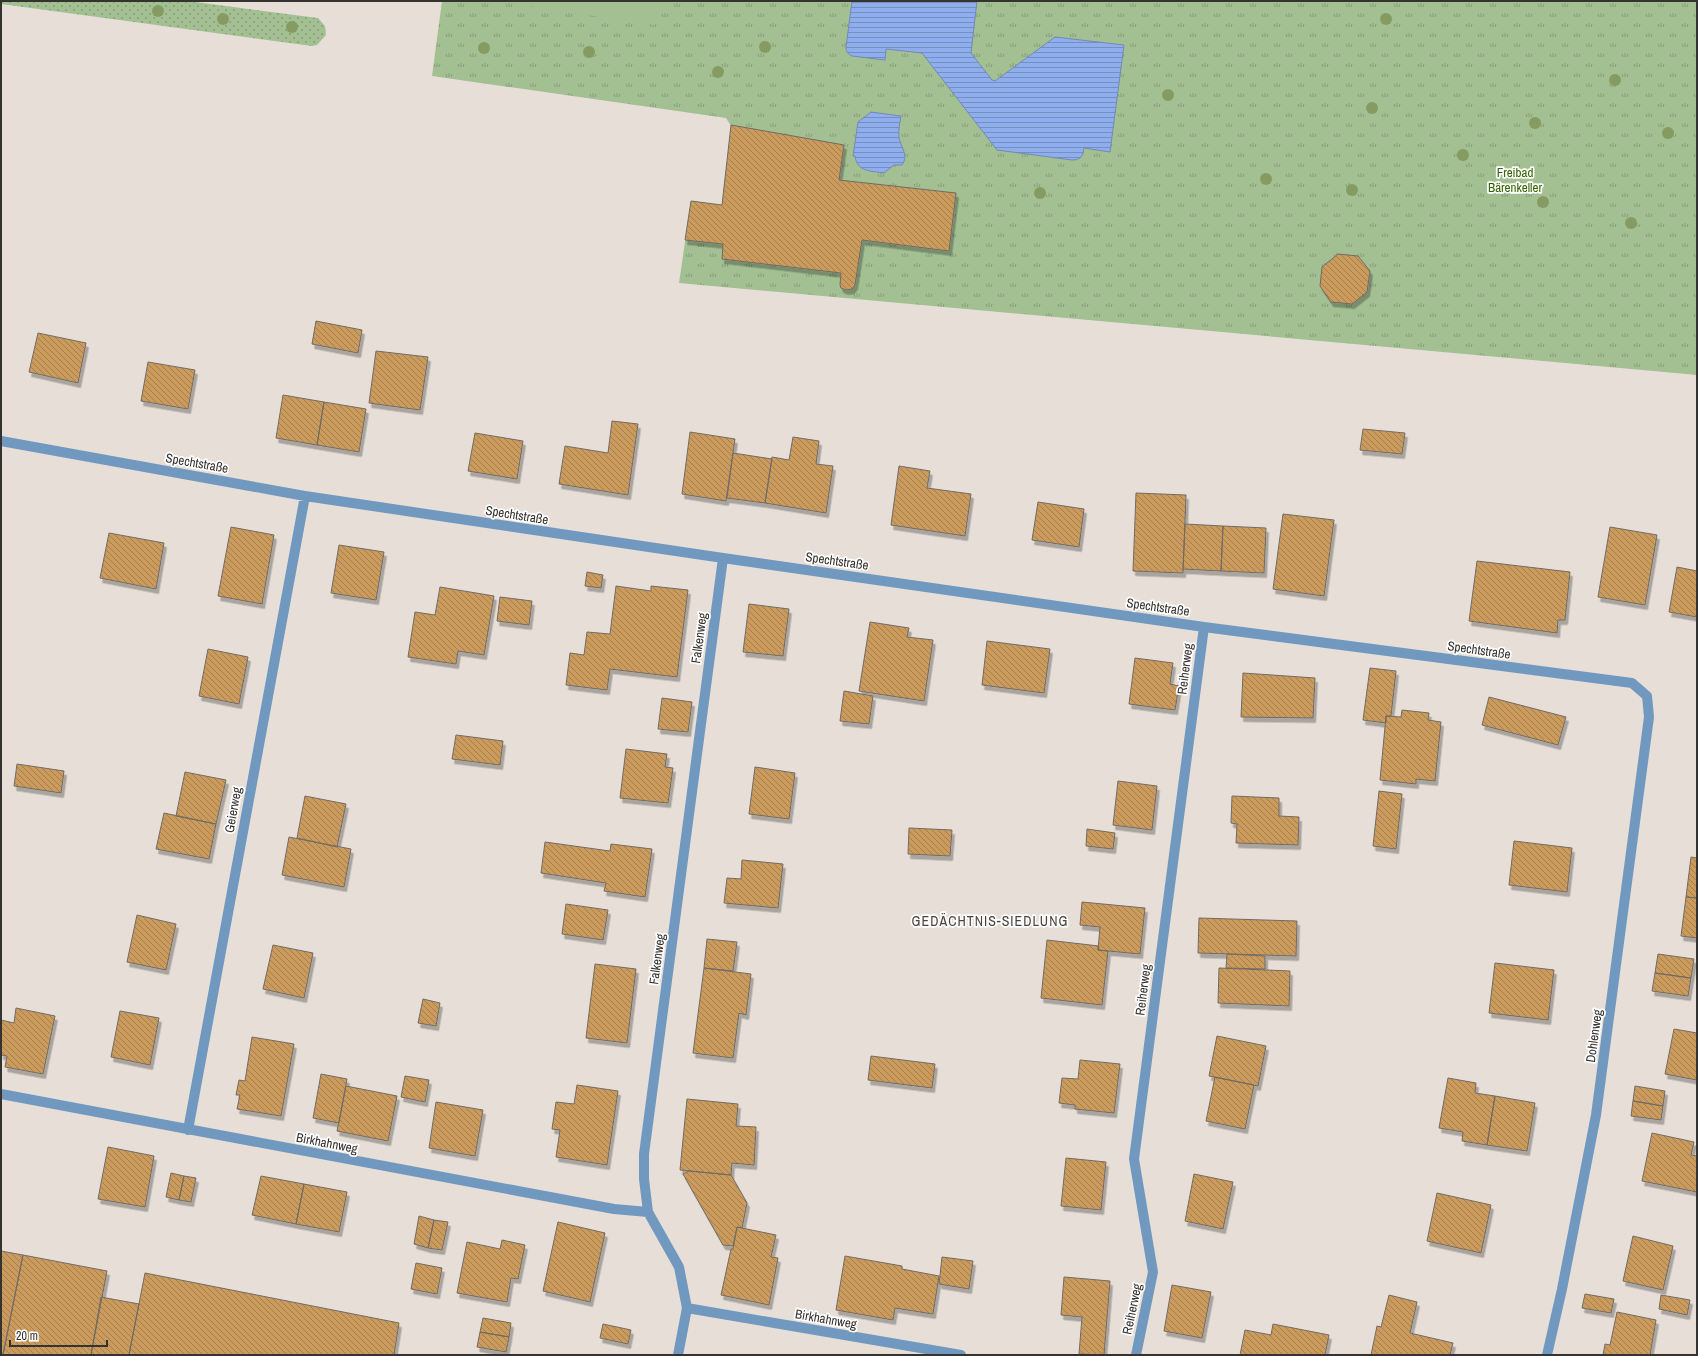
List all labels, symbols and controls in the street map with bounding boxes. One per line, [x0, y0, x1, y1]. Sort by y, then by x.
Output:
park label: Freibad Bärenkeller [1488, 164, 1542, 196]
street label: Spechtstraße [164, 449, 230, 477]
street label: Spechtstraße [484, 502, 550, 528]
street label: Spechtstraße [804, 548, 870, 574]
street label: Spechtstraße [1125, 594, 1191, 620]
street label: Falkenweg [687, 611, 711, 664]
street label: Spechtstraße [1446, 637, 1512, 663]
street label: Reiherweg [1173, 642, 1197, 696]
street label: Geierweg [221, 786, 245, 834]
district label: GEDÄCHTNIS-SIEDLUNG [912, 912, 1068, 930]
street label: Falkenweg [645, 932, 669, 985]
street label: Reiherweg [1131, 963, 1155, 1017]
street label: Dohlenweg [1582, 1008, 1606, 1064]
street label: Birkhahnweg [295, 1129, 359, 1157]
street label: Reiherweg [1118, 1282, 1146, 1336]
street label: Birkhahnweg [794, 1305, 858, 1333]
scale bar [10, 1322, 107, 1348]
text: 20 m [16, 1328, 38, 1344]

